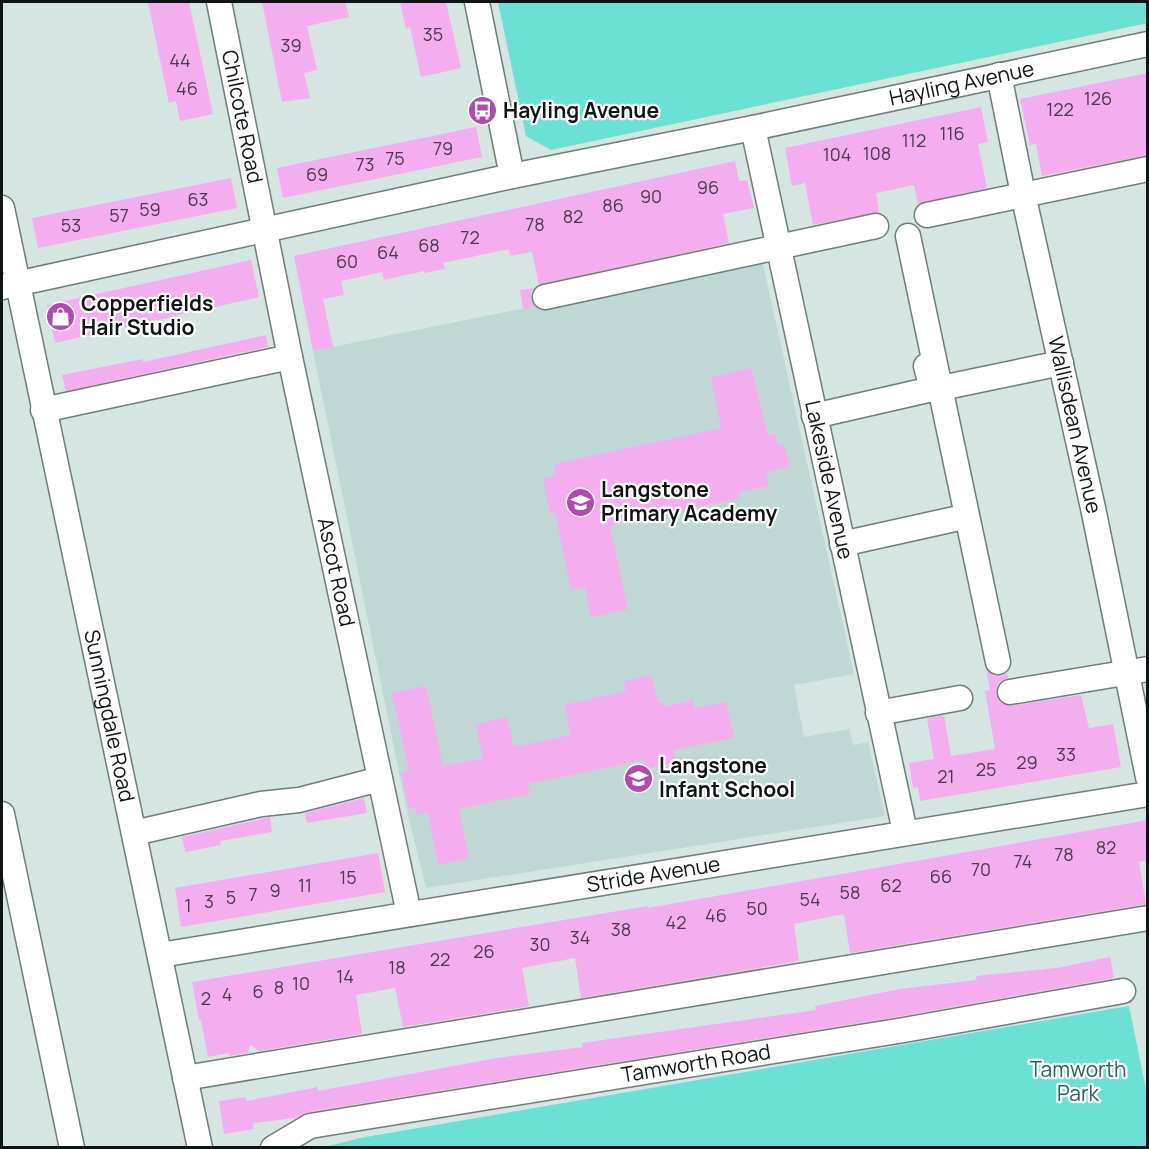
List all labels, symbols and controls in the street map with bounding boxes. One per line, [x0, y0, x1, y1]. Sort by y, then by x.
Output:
house number: 35 [423, 22, 443, 46]
house number: 39 [280, 33, 302, 57]
street label: Chilcote Road [216, 47, 270, 186]
house number: 44 [169, 48, 191, 72]
street label: Hayling Avenue [886, 54, 1036, 112]
house number: 46 [176, 76, 198, 100]
house number: 126 [1084, 86, 1112, 110]
bus stop icon: Hayling Avenue [466, 95, 498, 127]
place label: Hayling Avenue [503, 96, 659, 124]
house number: 122 [1046, 97, 1074, 121]
house number: 116 [939, 121, 965, 145]
house number: 112 [902, 128, 926, 152]
house number: 79 [433, 136, 453, 160]
house number: 108 [863, 141, 891, 165]
house number: 104 [823, 142, 851, 166]
house number: 75 [385, 146, 405, 170]
house number: 73 [356, 152, 375, 176]
house number: 69 [306, 162, 328, 186]
house number: 96 [697, 175, 719, 199]
house number: 90 [640, 184, 662, 208]
house number: 63 [187, 187, 209, 211]
house number: 86 [602, 193, 624, 217]
house number: 59 [139, 197, 161, 221]
house number: 57 [109, 203, 129, 227]
house number: 82 [563, 204, 583, 228]
house number: 78 [525, 212, 545, 236]
house number: 53 [61, 213, 81, 237]
house number: 72 [460, 225, 480, 249]
house number: 68 [418, 233, 440, 257]
house number: 64 [377, 240, 399, 264]
house number: 60 [336, 249, 358, 273]
place label: Copperfields Hair Studio [81, 289, 213, 341]
shop icon: Copperfields Hair Studio [44, 300, 76, 332]
street label: Wallisdean Avenue [1042, 333, 1109, 516]
street label: Lakeside Avenue [799, 398, 861, 562]
place label: Langstone Primary Academy [601, 475, 777, 527]
school or university icon: Langstone Primary Academy [564, 486, 596, 518]
street label: Ascot Road [312, 515, 362, 629]
street label: Sunningdale Road [78, 627, 142, 804]
house number: 33 [1056, 742, 1076, 766]
house number: 29 [1016, 750, 1038, 774]
place label: Langstone Infant School [659, 751, 795, 803]
house number: 25 [976, 757, 996, 781]
school or university icon: Langstone Infant School [622, 762, 654, 794]
house number: 21 [937, 764, 955, 788]
house number: 82 [1096, 835, 1116, 859]
house number: 78 [1054, 842, 1074, 866]
street label: Stride Avenue [585, 849, 722, 898]
house number: 74 [1014, 849, 1032, 873]
house number: 70 [971, 857, 991, 881]
house number: 66 [930, 864, 952, 888]
house number: 15 [339, 865, 357, 889]
house number: 11 [298, 873, 312, 897]
house number: 62 [880, 873, 902, 897]
house number: 9 [269, 878, 281, 902]
house number: 58 [840, 880, 860, 904]
house number: 7 [248, 882, 258, 906]
house number: 5 [226, 885, 236, 909]
house number: 54 [799, 887, 821, 911]
house number: 3 [204, 889, 214, 913]
house number: 1 [184, 893, 192, 917]
house number: 50 [746, 896, 768, 920]
house number: 46 [705, 903, 727, 927]
house number: 42 [666, 910, 686, 934]
house number: 38 [611, 917, 631, 941]
house number: 34 [570, 925, 590, 949]
house number: 30 [530, 932, 550, 956]
house number: 26 [473, 939, 495, 963]
house number: 22 [430, 947, 450, 971]
house number: 18 [388, 955, 406, 979]
house number: 14 [336, 964, 354, 988]
house number: 10 [292, 971, 310, 995]
house number: 8 [274, 975, 284, 999]
house number: 6 [252, 979, 264, 1003]
house number: 4 [222, 982, 232, 1006]
house number: 2 [201, 986, 211, 1010]
street label: Tamworth Road [619, 1037, 773, 1089]
park label: Tamworth Park [1029, 1055, 1127, 1107]

